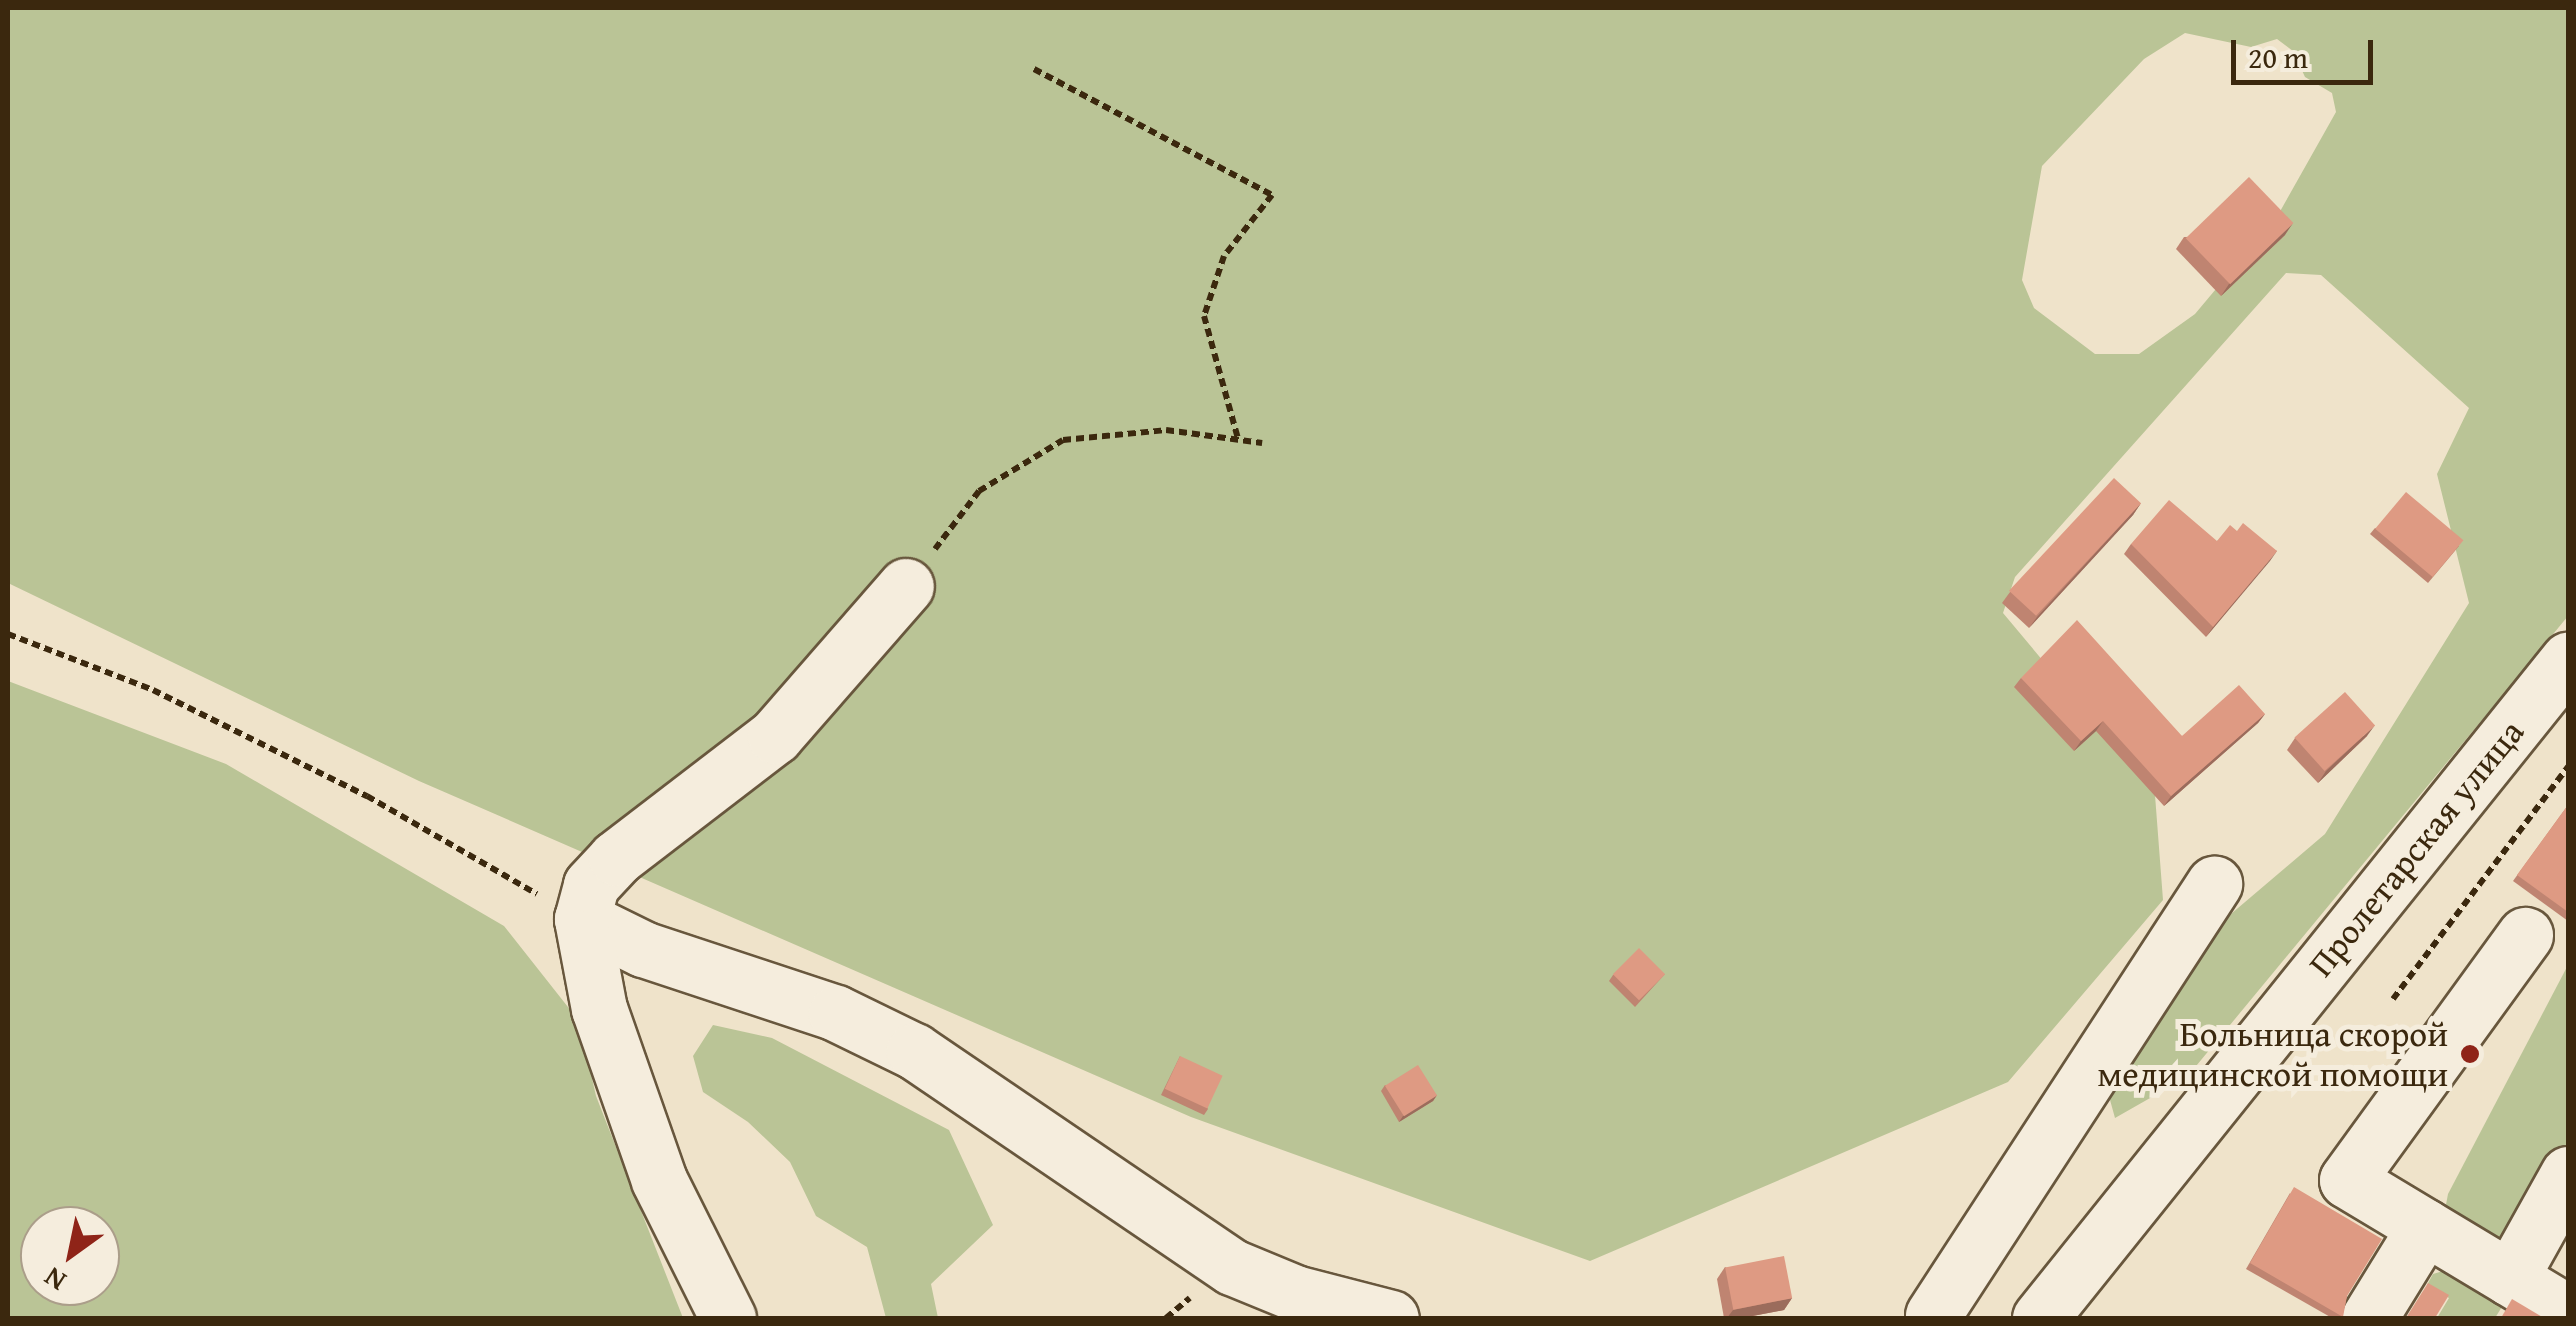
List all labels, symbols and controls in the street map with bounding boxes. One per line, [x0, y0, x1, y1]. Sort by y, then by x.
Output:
scale bar [2236, 20, 2378, 82]
text: 20 m [2248, 35, 2308, 79]
street label: Пролетарская улица [2300, 711, 2532, 985]
place label: Больница скорой медицинской помощи [2097, 1013, 2448, 1095]
marker: Больница скорой медицинской помощи [2457, 1041, 2483, 1067]
north arrow [20, 1206, 120, 1306]
text: N [35, 1258, 73, 1302]

